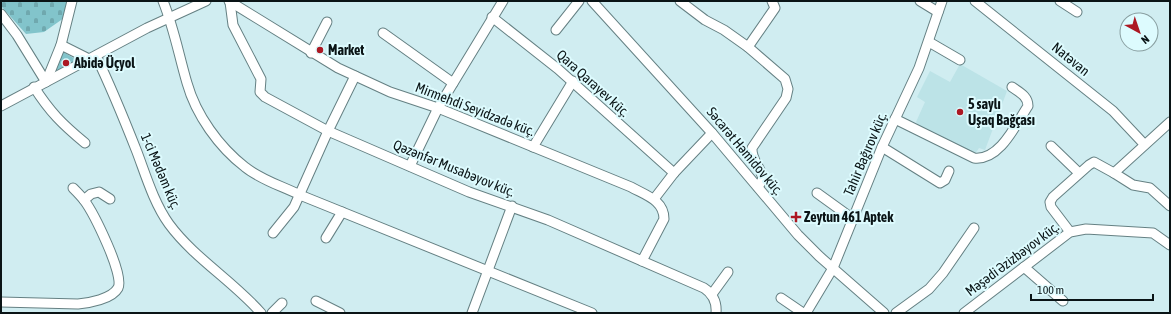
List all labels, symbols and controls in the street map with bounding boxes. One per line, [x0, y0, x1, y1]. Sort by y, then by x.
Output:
north arrow [1119, 12, 1159, 52]
text: N [1139, 33, 1152, 46]
street label: Natəvan [1049, 39, 1093, 79]
place label: Market [328, 42, 364, 58]
marker: Market [315, 45, 325, 55]
street label: Qara Qarayev küç. [553, 46, 633, 120]
place label: Abidə Üçyol [73, 55, 135, 71]
marker: Abidə Üçyol [61, 58, 71, 68]
street label: Mirmehdi Seyidzadə küç. [413, 79, 537, 139]
place label: 5 saylı Uşaq Bağçası [968, 96, 1035, 128]
street label: Səcarət Həmidov küç. [704, 104, 786, 198]
marker: 5 saylı Uşaq Bağçası [955, 107, 965, 117]
street label: Tahir Bağırov küç. [840, 110, 890, 198]
street label: 1-ci Mədəm küç. [138, 131, 184, 211]
street label: Qəzənfər Musabəyov küç. [391, 136, 517, 200]
place label: Zeytun 461 Aptek [804, 209, 894, 225]
marker: Zeytun 461 Aptek [791, 212, 801, 222]
street label: Məşədi Əzizbəyov küç. [962, 219, 1062, 299]
scale bar [1031, 276, 1153, 302]
text: 100 m [1037, 283, 1064, 297]

